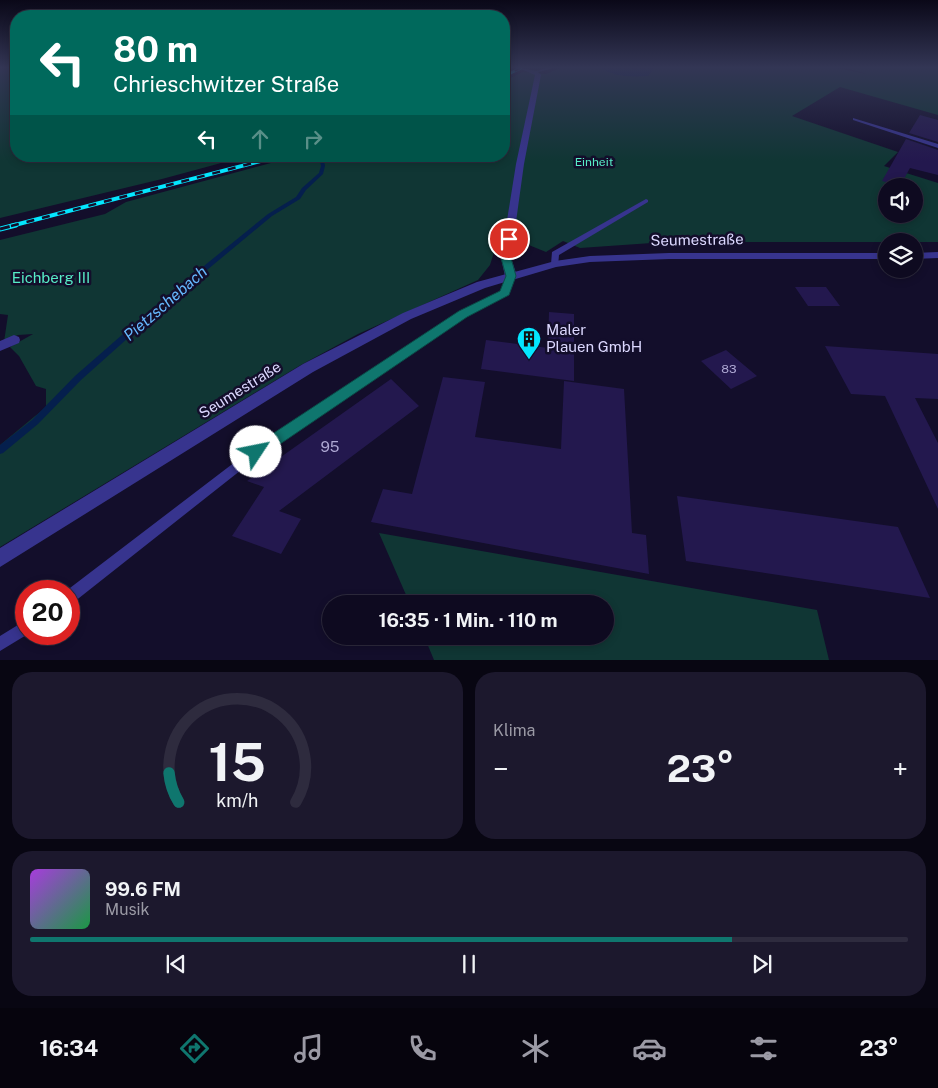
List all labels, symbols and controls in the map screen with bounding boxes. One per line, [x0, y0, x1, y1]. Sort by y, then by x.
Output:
text: 80 m [113, 29, 198, 70]
icon: left [30, 30, 95, 95]
text: Chrieschwitzer Straße [113, 71, 339, 97]
icon: left [193, 125, 221, 153]
icon: ahead [246, 125, 274, 153]
icon: right [299, 125, 327, 153]
park label: Einheit [575, 155, 614, 169]
map controls [878, 178, 923, 278]
button: sound [878, 178, 923, 223]
pin [488, 218, 530, 260]
icon: arrive [495, 225, 523, 253]
street label: Seumestraße [650, 230, 744, 249]
button: layers [878, 233, 923, 278]
water label: Pietzschebach [120, 262, 211, 345]
park label: Eichberg III [12, 269, 90, 286]
place label: Maler Plauen GmbH [546, 321, 642, 355]
building icon: Maler Plauen GmbH [516, 326, 542, 360]
street label: Seumestraße [196, 358, 284, 421]
house number: 83 [721, 362, 737, 376]
position arrow [229, 425, 281, 477]
house number: 95 [321, 438, 339, 455]
speed limit sign: 20 [15, 580, 80, 645]
text: 16:35 · 1 Min. · 110 m [378, 609, 558, 631]
text: Klima [493, 721, 535, 740]
text: 15 [209, 732, 266, 793]
text: 23° [667, 746, 734, 791]
text: − [493, 752, 509, 785]
text: + [892, 752, 908, 785]
text: km/h [216, 790, 259, 811]
text: 99.6 FM [105, 878, 181, 900]
text: Musik [105, 900, 150, 919]
icon: previous [162, 950, 190, 978]
icon: pause [455, 950, 483, 978]
icon: next [748, 950, 776, 978]
icon: directions [177, 1031, 212, 1066]
icon: music [291, 1031, 326, 1066]
icon: phone [405, 1031, 440, 1066]
icon: climate [518, 1031, 553, 1066]
icon: car [632, 1031, 667, 1066]
icon: filters [746, 1031, 781, 1066]
text: 16:34 [39, 1035, 98, 1061]
text: 23° [860, 1035, 899, 1061]

